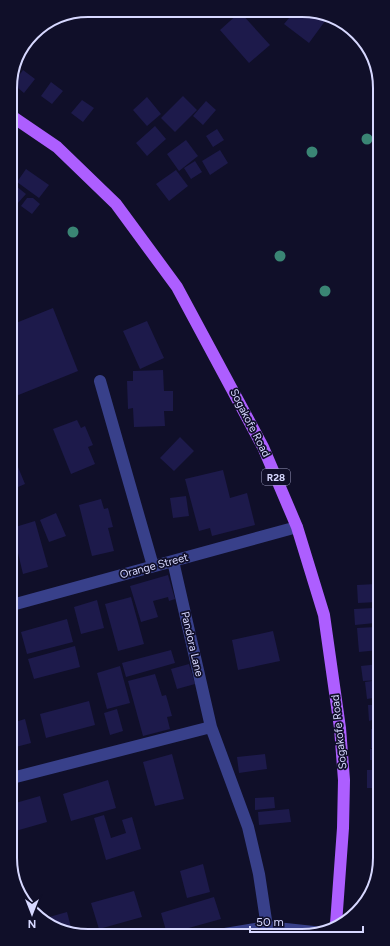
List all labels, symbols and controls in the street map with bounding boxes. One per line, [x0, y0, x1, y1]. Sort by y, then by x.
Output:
street label: Sogakofe Road [227, 387, 273, 459]
road number: R28 [262, 469, 290, 485]
street label: Orange Street [119, 551, 189, 581]
street label: Pandora Lane [178, 610, 206, 678]
street label: Sogakofe Road [329, 694, 349, 770]
north arrow [12, 894, 52, 934]
scale bar [250, 908, 363, 934]
text: 50 m [256, 915, 284, 929]
text: N [28, 917, 36, 930]

